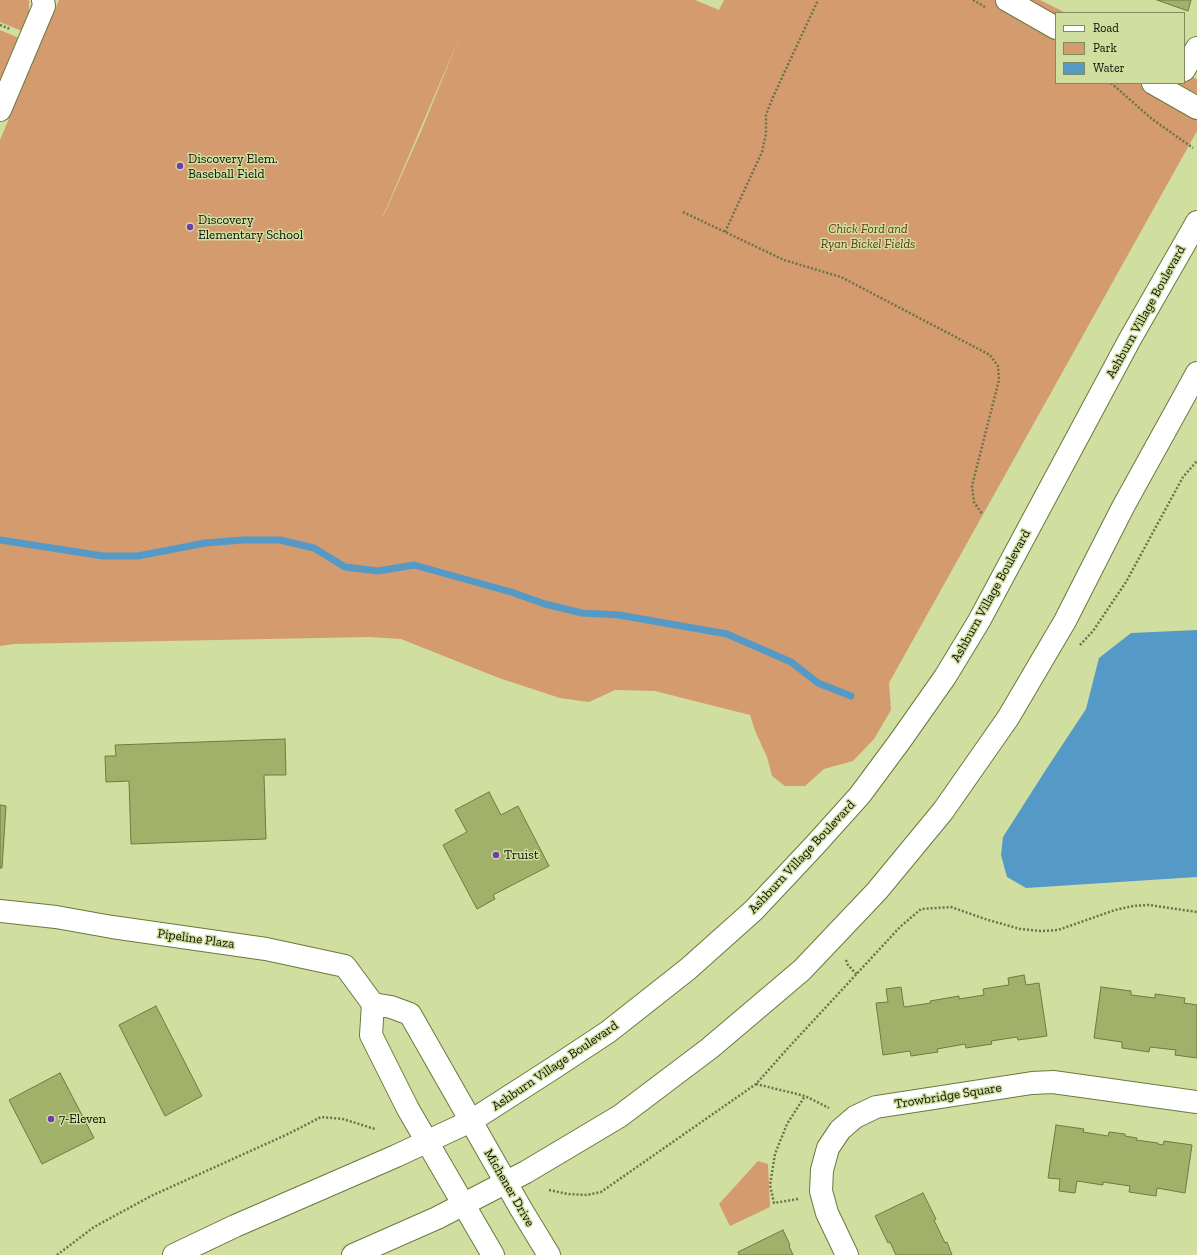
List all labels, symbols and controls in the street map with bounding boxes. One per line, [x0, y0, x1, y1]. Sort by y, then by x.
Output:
legend [1055, 12, 1185, 84]
text: Road [1093, 21, 1119, 35]
text: Park [1093, 41, 1117, 55]
text: Water [1093, 61, 1125, 75]
place label: Discovery Elem. Baseball Field [188, 151, 278, 182]
marker: Discovery Elem. Baseball Field [175, 161, 185, 171]
place label: Discovery Elementary School [198, 212, 303, 243]
park label: Chick Ford and Ryan Bickel Fields [820, 221, 916, 252]
marker: Discovery Elementary School [185, 222, 195, 232]
street label: Ashburn Village Boulevard [1103, 243, 1189, 381]
street label: Ashburn Village Boulevard [948, 527, 1034, 665]
street label: Ashburn Village Boulevard [745, 797, 859, 917]
place label: Truist [504, 847, 539, 863]
marker: Truist [491, 850, 501, 860]
street label: Pipeline Plaza [157, 926, 235, 952]
street label: Ashburn Village Boulevard [489, 1018, 621, 1114]
street label: Trowbridge Square [893, 1080, 1003, 1112]
place label: 7-Eleven [59, 1111, 106, 1127]
marker: 7-Eleven [46, 1114, 56, 1124]
street label: Michener Drive [480, 1146, 538, 1230]

